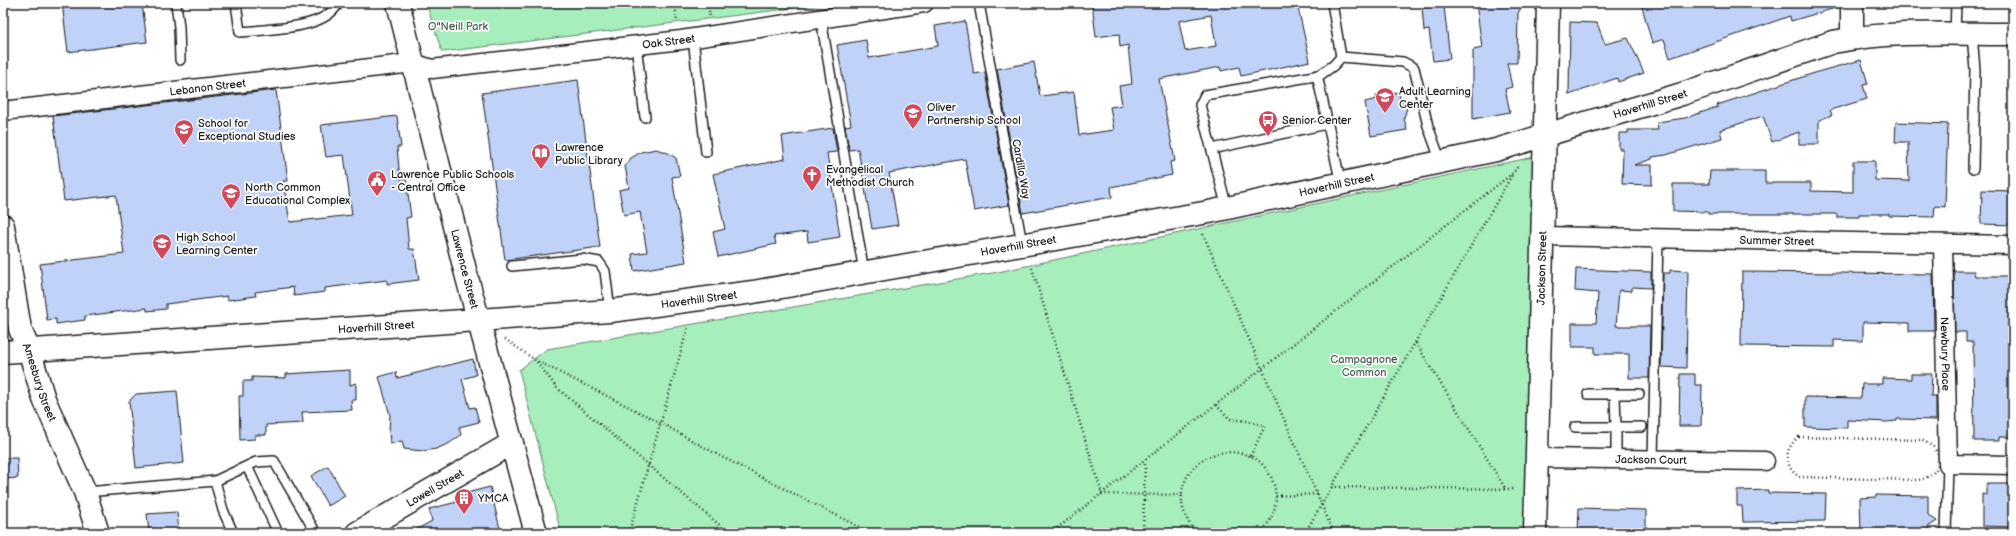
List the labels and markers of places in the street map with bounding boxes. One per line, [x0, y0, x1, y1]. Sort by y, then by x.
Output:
place label: Adult Learning Center [1399, 85, 1471, 111]
school or university icon: Adult Learning Center [1374, 86, 1396, 114]
place label: Oliver Partnership School [927, 101, 1021, 127]
school or university icon: Oliver Partnership School [902, 102, 924, 130]
bus stop icon: Senior Center [1257, 109, 1279, 137]
place label: Senior Center [1282, 114, 1352, 127]
place label: School for Exceptional Studies [198, 117, 296, 143]
school or university icon: School for Exceptional Studies [173, 118, 195, 146]
place label: Lawrence Public Library [555, 141, 623, 167]
library icon: Lawrence Public Library [530, 142, 552, 170]
place label: Evangelical Methodist Church [826, 163, 914, 189]
church icon: Evangelical Methodist Church [801, 164, 823, 192]
place label: Lawrence Public Schools - Central Office [391, 168, 515, 194]
public building icon: Lawrence Public Schools - Central Office [366, 169, 388, 197]
place label: North Common Educational Complex [245, 181, 350, 207]
school or university icon: North Common Educational Complex [220, 182, 242, 210]
place label: High School Learning Center [176, 231, 258, 257]
school or university icon: High School Learning Center [151, 232, 173, 260]
building icon: YMCA [453, 487, 475, 515]
place label: YMCA [477, 492, 509, 505]

